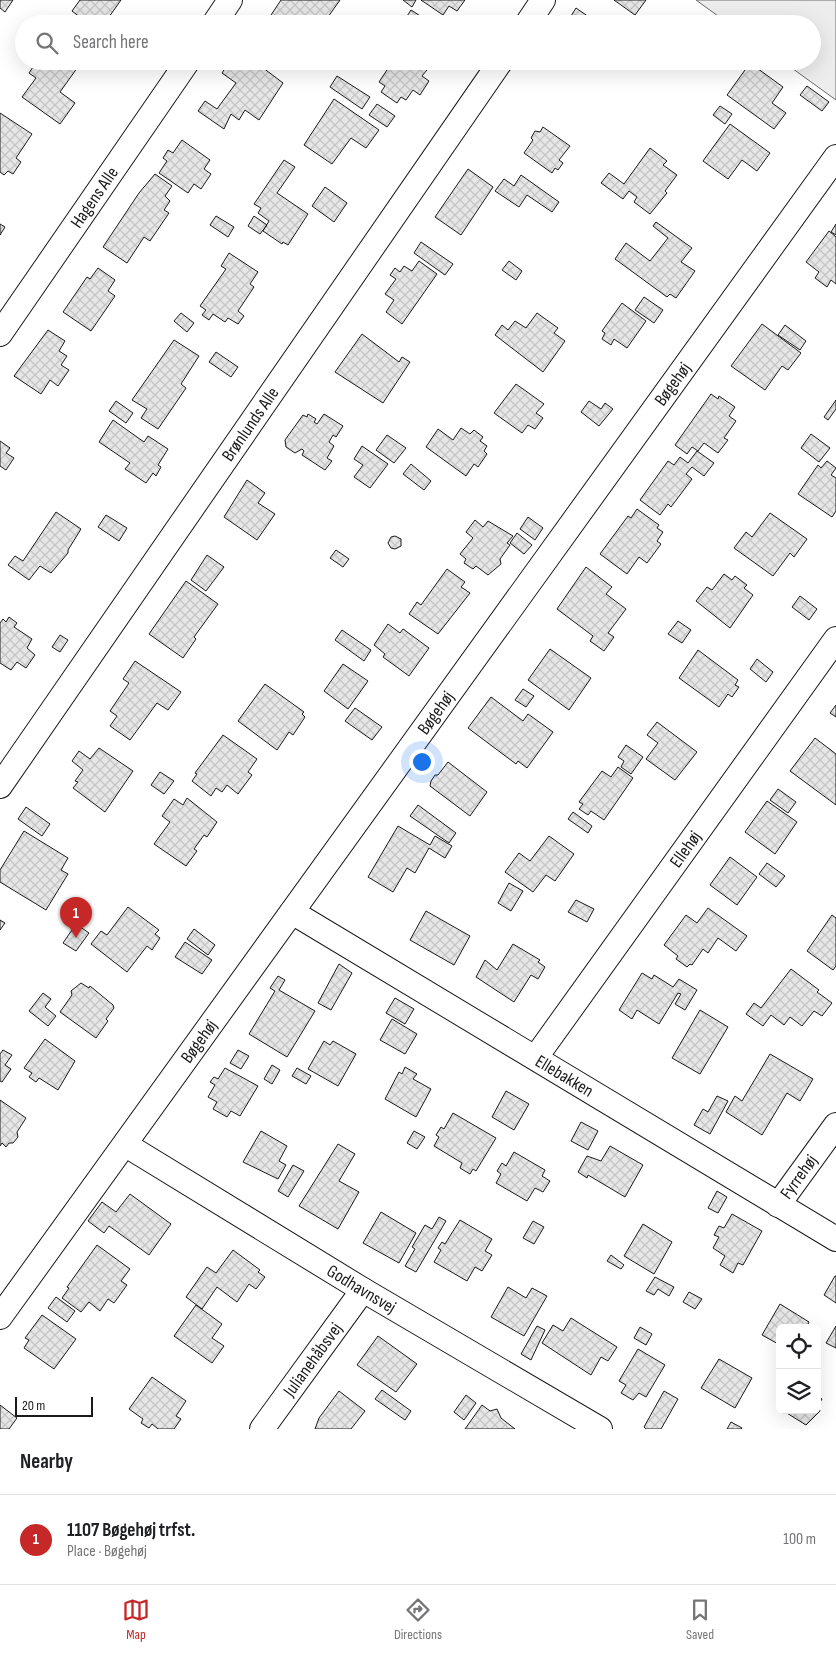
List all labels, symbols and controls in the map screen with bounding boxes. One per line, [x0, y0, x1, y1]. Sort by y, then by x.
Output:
search box [15, 15, 821, 70]
icon: search [33, 29, 61, 57]
text: Search here [73, 31, 149, 54]
street label: Hagens Alle [66, 163, 122, 232]
street label: Bøgehøj [650, 358, 695, 410]
street label: Brønlunds Alle [217, 383, 283, 465]
street label: Bøgehøj [413, 687, 458, 738]
your location [409, 749, 435, 775]
street label: Ellehøj [665, 827, 705, 871]
pin: 1 [60, 897, 92, 938]
street label: Bøgehøj [176, 1015, 221, 1067]
street label: Ellebakken [532, 1050, 597, 1101]
street label: Fyrrehøj [776, 1150, 822, 1203]
street label: Godhavnsvej [323, 1260, 400, 1318]
street label: Julianehåbsvej [278, 1318, 346, 1401]
map controls [776, 1324, 821, 1414]
button: locate [776, 1324, 821, 1369]
button: layers [776, 1369, 821, 1414]
scale bar [15, 1394, 92, 1417]
text: 20 m [22, 1397, 45, 1414]
text: Nearby [20, 1449, 73, 1474]
text: 1107 Bøgehøj trfst. [67, 1519, 195, 1542]
text: 1 [33, 1530, 39, 1549]
text: 100 m [783, 1530, 816, 1549]
text: Place · Bøgehøj [67, 1542, 147, 1561]
tab: Map [122, 1596, 150, 1643]
tab: Directions [394, 1596, 442, 1643]
tab: Saved [686, 1596, 714, 1643]

